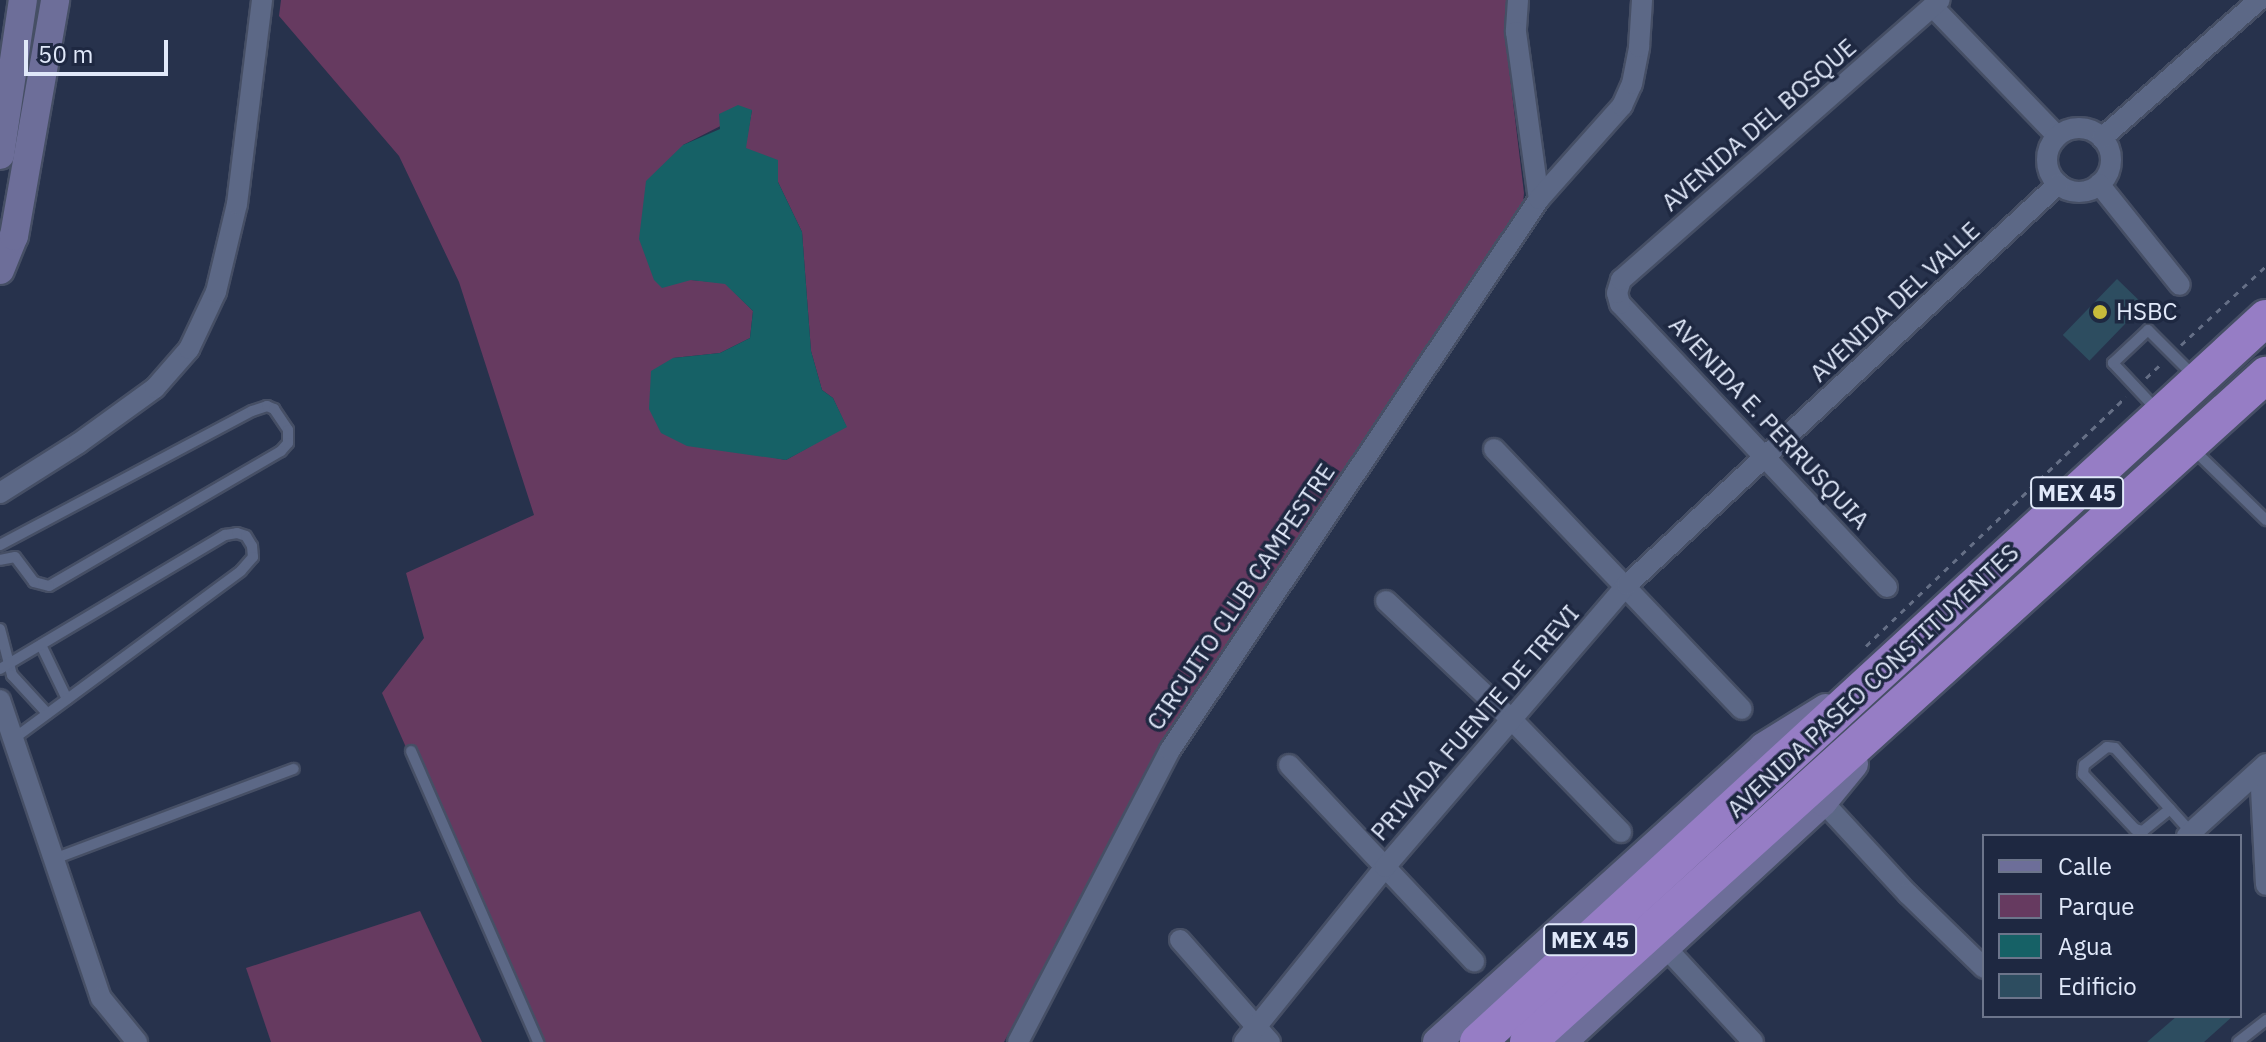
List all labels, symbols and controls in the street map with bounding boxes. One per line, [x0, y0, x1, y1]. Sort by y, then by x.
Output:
scale bar [28, 24, 172, 74]
street label: AVENIDA DEL BOSQUE [1656, 33, 1862, 217]
text: 50 m [38, 38, 93, 70]
street label: AVENIDA DEL VALLE [1804, 216, 1986, 388]
place label: HSBC [2116, 298, 2177, 326]
marker: HSBC [2091, 303, 2109, 321]
street label: AVENIDA E. PERRUSQUIA [1663, 311, 1875, 535]
street label: CIRCUITO CLUB CAMPESTRE [1141, 458, 1341, 736]
road number: MEX 45 [2029, 475, 2125, 511]
street label: AVENIDA PASEO CONSTITUYENTES [1721, 538, 2025, 824]
street label: PRIVADA FUENTE DE TREVI [1365, 600, 1585, 846]
legend [1982, 834, 2242, 1018]
text: Calle [2058, 850, 2112, 882]
text: Parque [2058, 890, 2135, 922]
road number: MEX 45 [1542, 922, 1638, 958]
text: Agua [2058, 930, 2112, 962]
text: Edificio [2058, 970, 2137, 1002]

